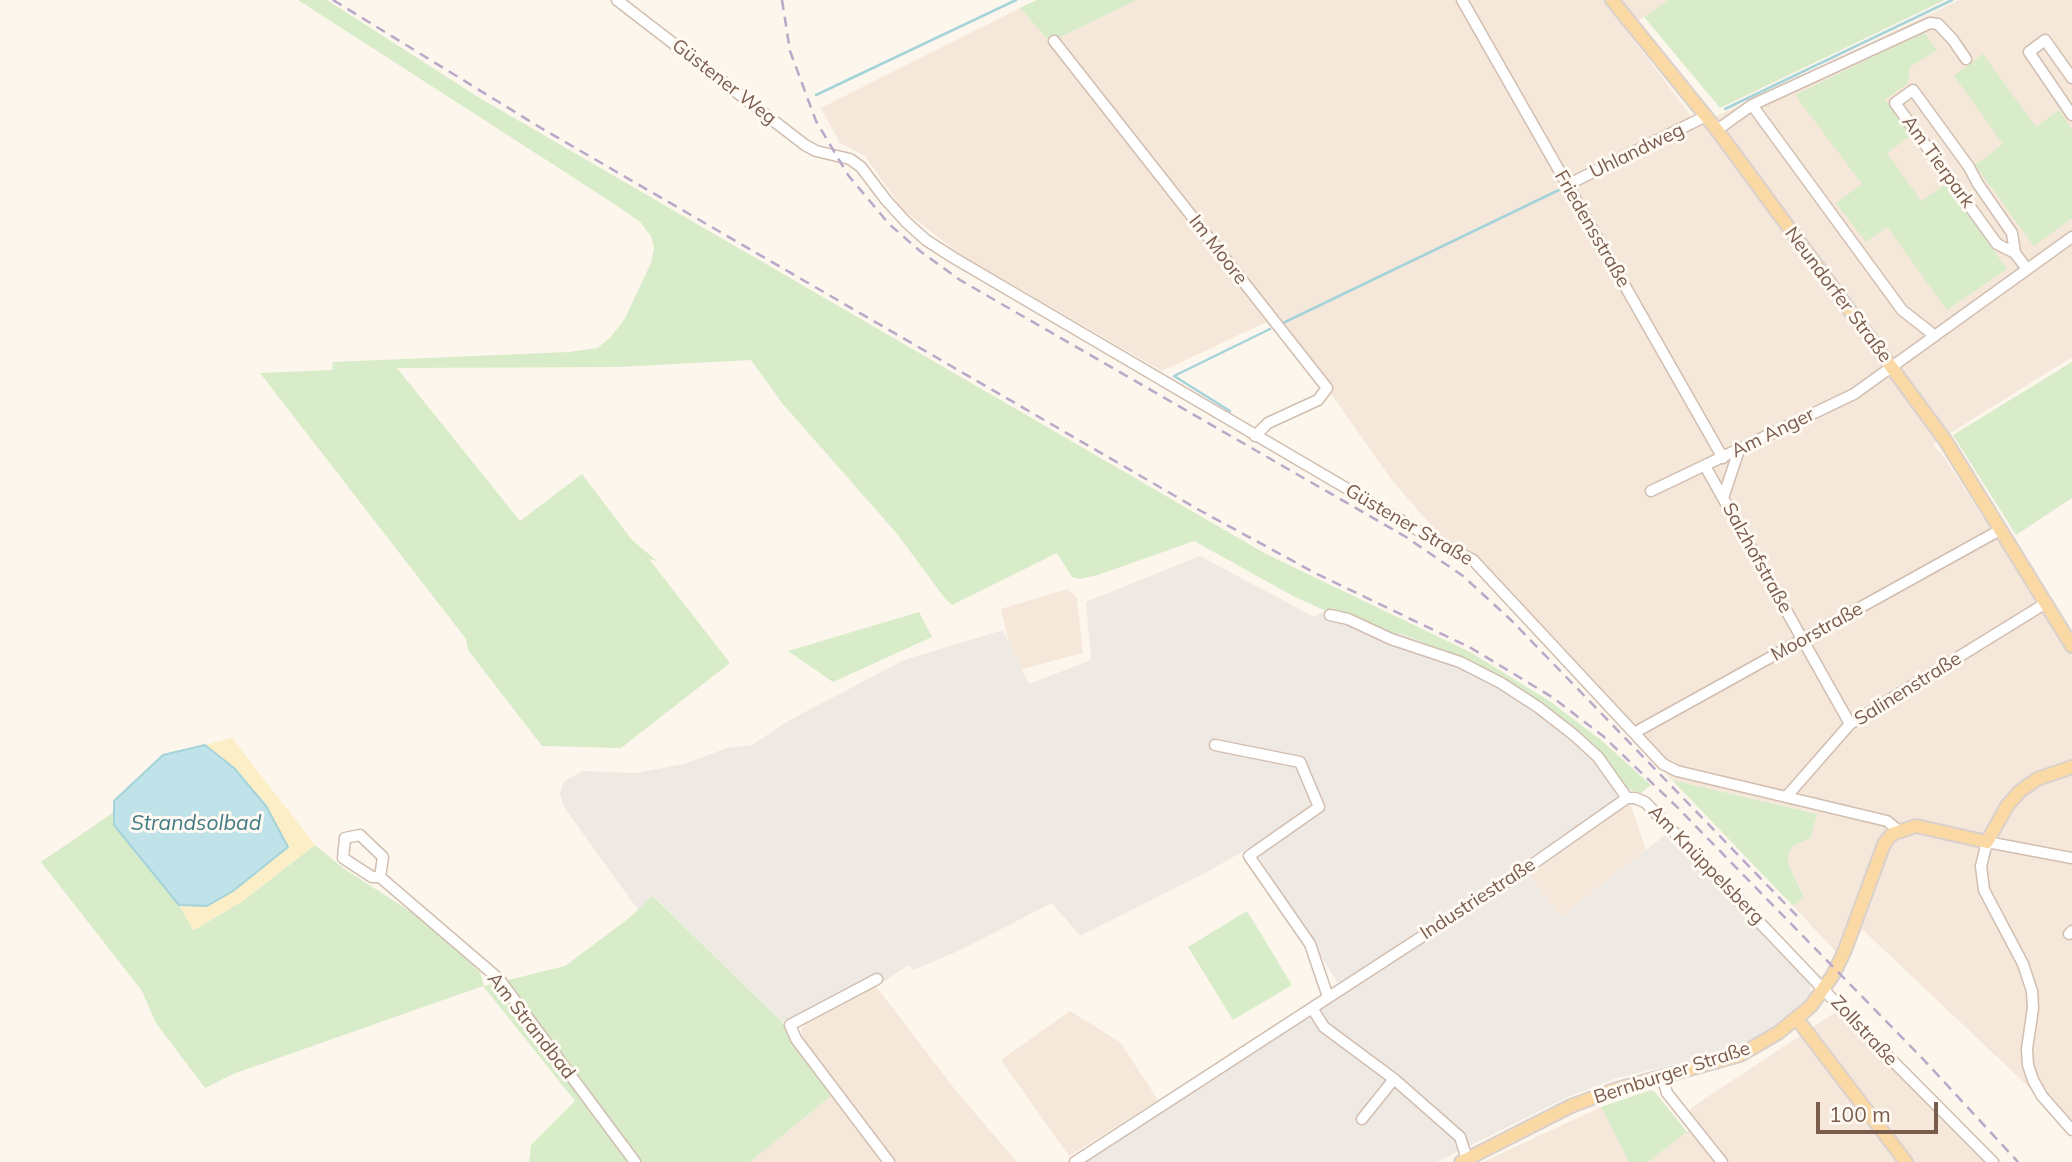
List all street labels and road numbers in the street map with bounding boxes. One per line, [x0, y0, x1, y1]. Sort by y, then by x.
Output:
street label: Güstener Weg [667, 34, 781, 130]
street label: Am Tierpark [1897, 111, 1979, 213]
street label: Uhlandweg [1586, 118, 1688, 184]
street label: Friedensstraße [1549, 167, 1635, 291]
street label: Im Moore [1184, 211, 1252, 289]
street label: Neundorfer Straße [1780, 223, 1896, 367]
street label: Am Anger [1728, 403, 1818, 463]
street label: Güstener Straße [1341, 479, 1477, 571]
street label: Salzhofstraße [1717, 499, 1797, 617]
street label: Moorstraße [1767, 597, 1867, 667]
street label: Salinenstraße [1850, 647, 1966, 731]
street label: Am Knüppelsberg [1643, 801, 1769, 929]
street label: Industriestraße [1416, 853, 1540, 945]
street label: Am Strandbad [482, 968, 580, 1084]
street label: Zollstraße [1826, 991, 1902, 1071]
street label: Bernburger Straße [1591, 1037, 1753, 1109]

